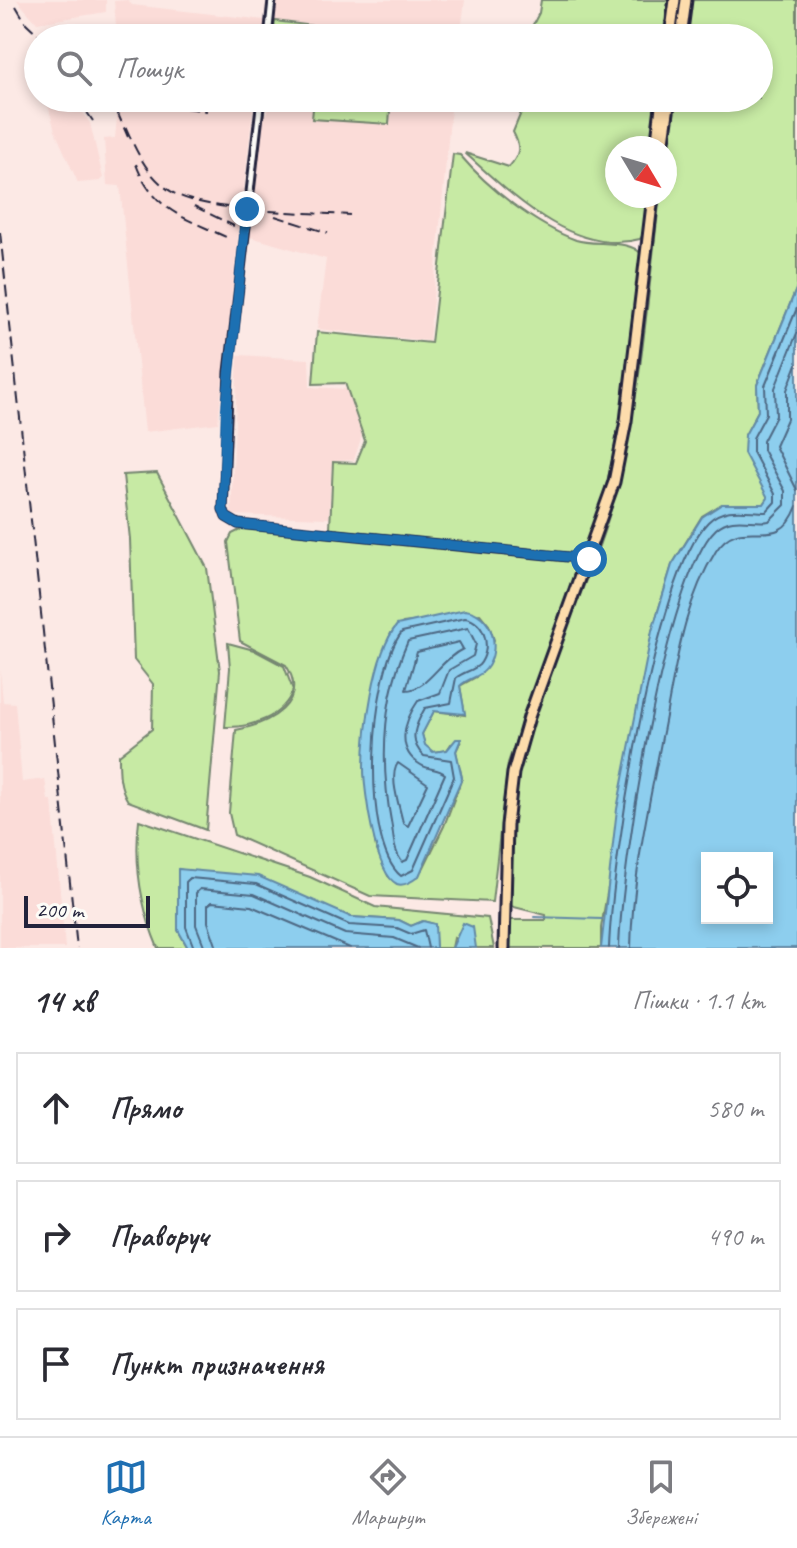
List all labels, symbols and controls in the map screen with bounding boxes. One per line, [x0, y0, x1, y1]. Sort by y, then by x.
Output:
search box [24, 24, 773, 112]
icon: search [52, 46, 96, 90]
text: Пошук [116, 49, 183, 87]
north arrow [605, 136, 677, 208]
route end [229, 191, 265, 227]
route start [571, 541, 607, 577]
map controls [701, 852, 773, 924]
button: locate [701, 852, 773, 924]
scale bar [24, 892, 150, 928]
text: 200 m [36, 896, 83, 924]
text: 14 хв [32, 979, 94, 1022]
text: Пішки · 1.1 km [632, 984, 765, 1017]
icon: ahead [34, 1086, 78, 1130]
text: Прямо [110, 1089, 181, 1127]
text: 580 m [707, 1092, 763, 1125]
icon: right [34, 1214, 78, 1258]
text: Праворуч [110, 1217, 208, 1255]
text: 490 m [707, 1220, 763, 1253]
icon: arrive [34, 1342, 78, 1386]
text: Пункт призначення [110, 1345, 324, 1383]
tab: Карта [100, 1455, 151, 1531]
tab: Маршрут [352, 1455, 424, 1531]
tab: Збережені [625, 1455, 697, 1531]

